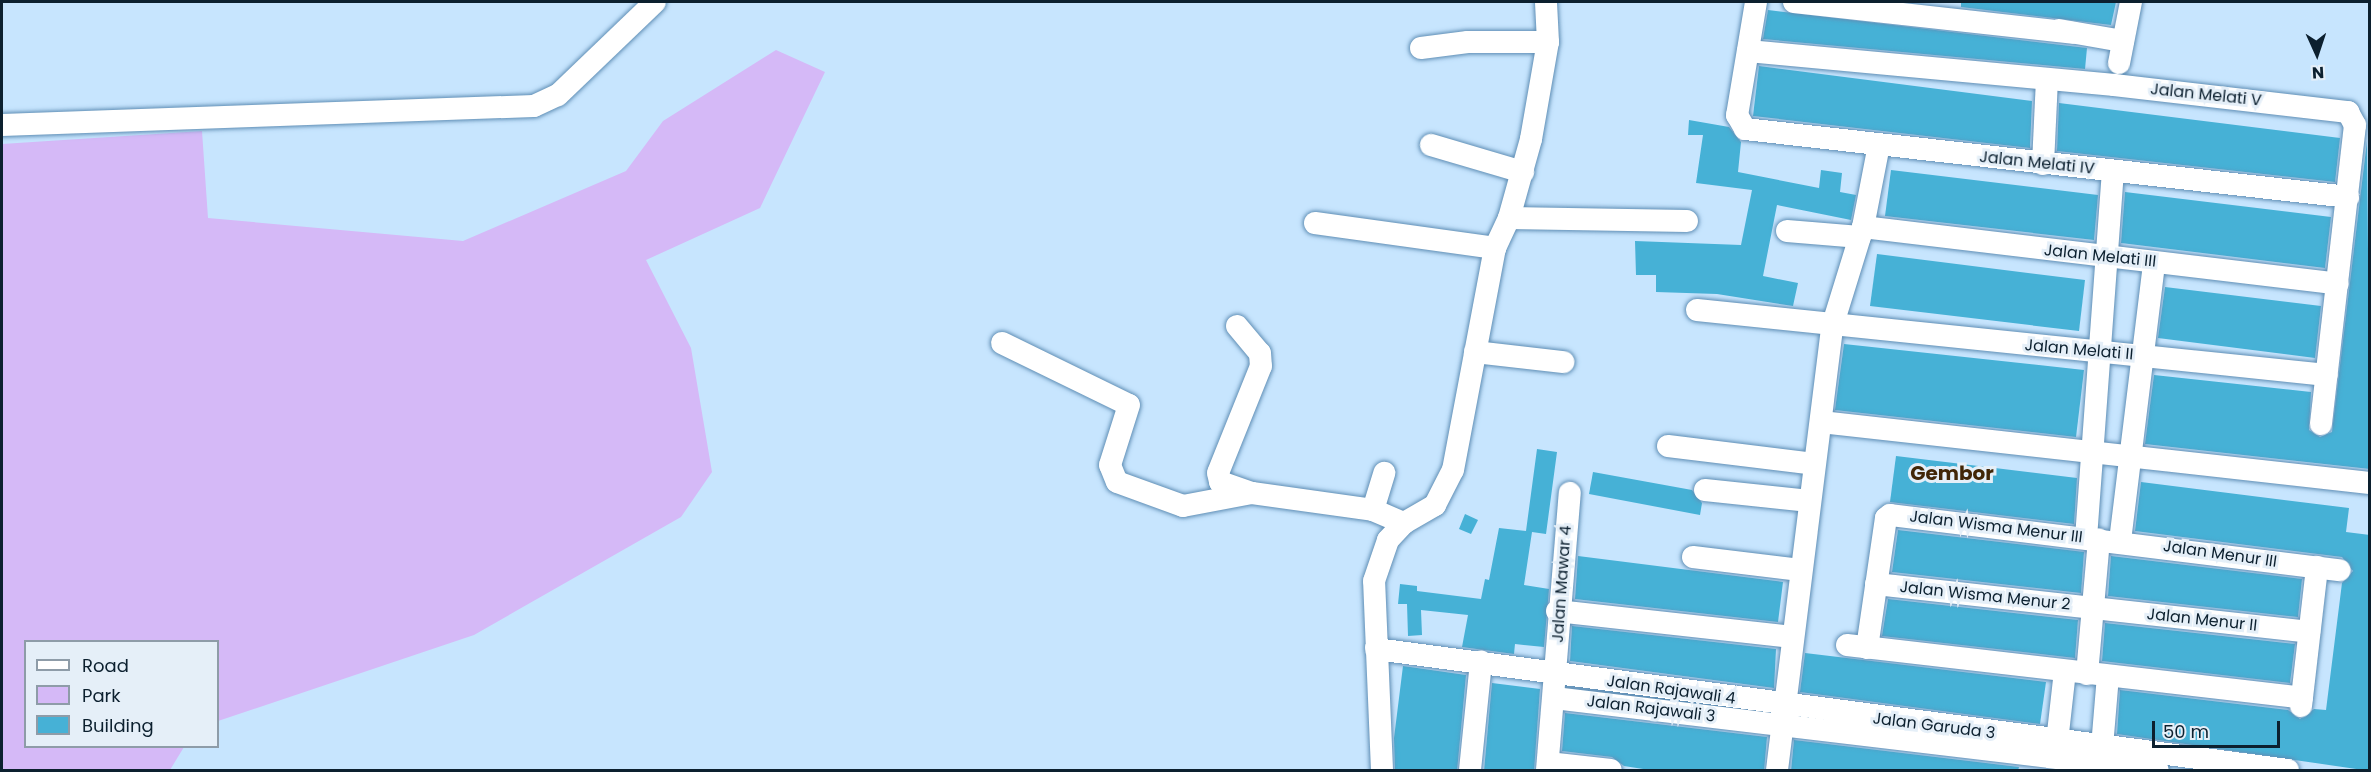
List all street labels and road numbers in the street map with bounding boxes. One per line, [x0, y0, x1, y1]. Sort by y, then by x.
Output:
street label: Jalan Melati V [2149, 80, 2263, 110]
street label: Jalan Melati IV [1978, 147, 2096, 179]
street label: Jalan Melati III [2043, 241, 2157, 271]
street label: Jalan Melati II [2024, 336, 2134, 364]
street label: Jalan Wisma Menur III [1908, 507, 2084, 547]
street label: Jalan Mawar 4 [1548, 525, 1576, 643]
street label: Jalan Menur III [2162, 537, 2278, 571]
street label: Jalan Wisma Menur 2 [1899, 577, 2071, 615]
street label: Jalan Menur II [2146, 605, 2258, 635]
street label: Jalan Rajawali 4 [1605, 671, 1737, 709]
street label: Jalan Rajawali 3 [1586, 692, 1716, 726]
street label: Jalan Garuda 3 [1872, 709, 1996, 743]

